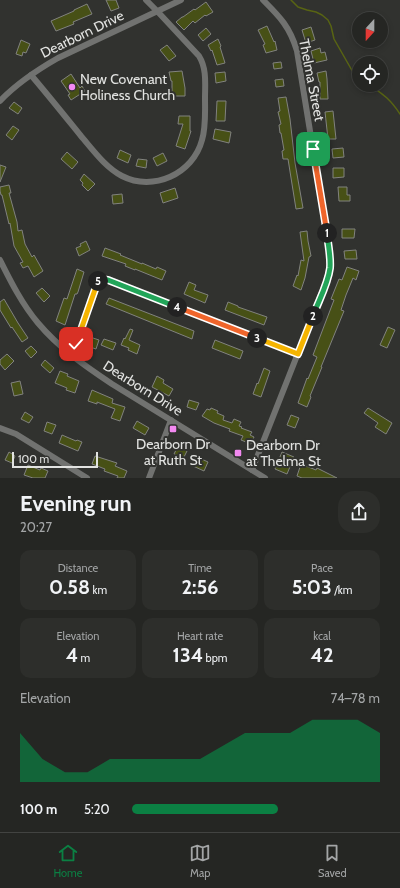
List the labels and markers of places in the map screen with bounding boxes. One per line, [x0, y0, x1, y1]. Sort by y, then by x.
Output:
place label: New Covenant Holiness Church [80, 70, 175, 104]
marker: New Covenant Holiness Church [67, 82, 77, 92]
pin [296, 132, 330, 166]
pin: 1 [317, 223, 337, 243]
pin: 5 [88, 271, 108, 291]
pin: 4 [167, 297, 187, 317]
pin: 2 [303, 306, 323, 326]
pin [59, 327, 93, 361]
pin: 3 [247, 328, 267, 348]
marker: Dearborn Dr at Ruth St [168, 424, 178, 434]
place label: Dearborn Dr at Ruth St [136, 435, 210, 469]
place label: Dearborn Dr at Thelma St [246, 436, 321, 470]
marker: Dearborn Dr at Thelma St [233, 448, 243, 458]

